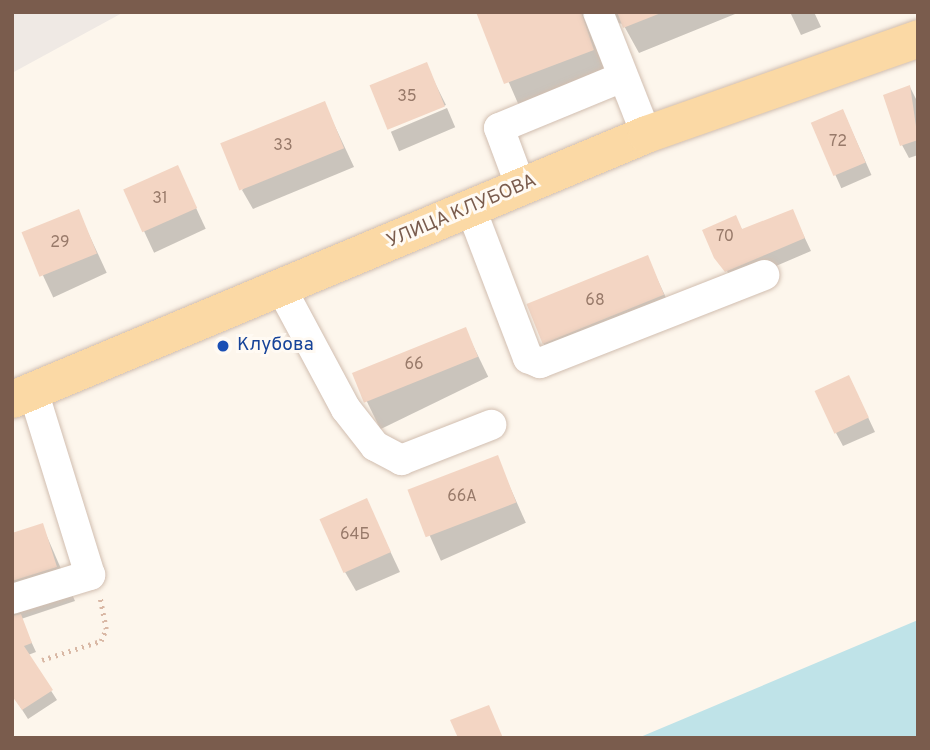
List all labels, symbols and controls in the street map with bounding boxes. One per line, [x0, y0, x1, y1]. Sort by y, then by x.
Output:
house number: 35 [397, 87, 417, 107]
house number: 72 [829, 132, 847, 152]
house number: 33 [273, 136, 293, 156]
street label: УЛИЦА КЛУБОВА [383, 170, 541, 254]
house number: 31 [152, 189, 168, 209]
house number: 70 [716, 227, 734, 247]
house number: 29 [50, 233, 70, 253]
house number: 68 [585, 291, 605, 311]
place label: Клубова [237, 335, 314, 357]
marker: Клубова [215, 338, 231, 354]
house number: 66 [404, 355, 424, 375]
house number: 66А [447, 487, 477, 507]
house number: 64Б [340, 525, 370, 545]

